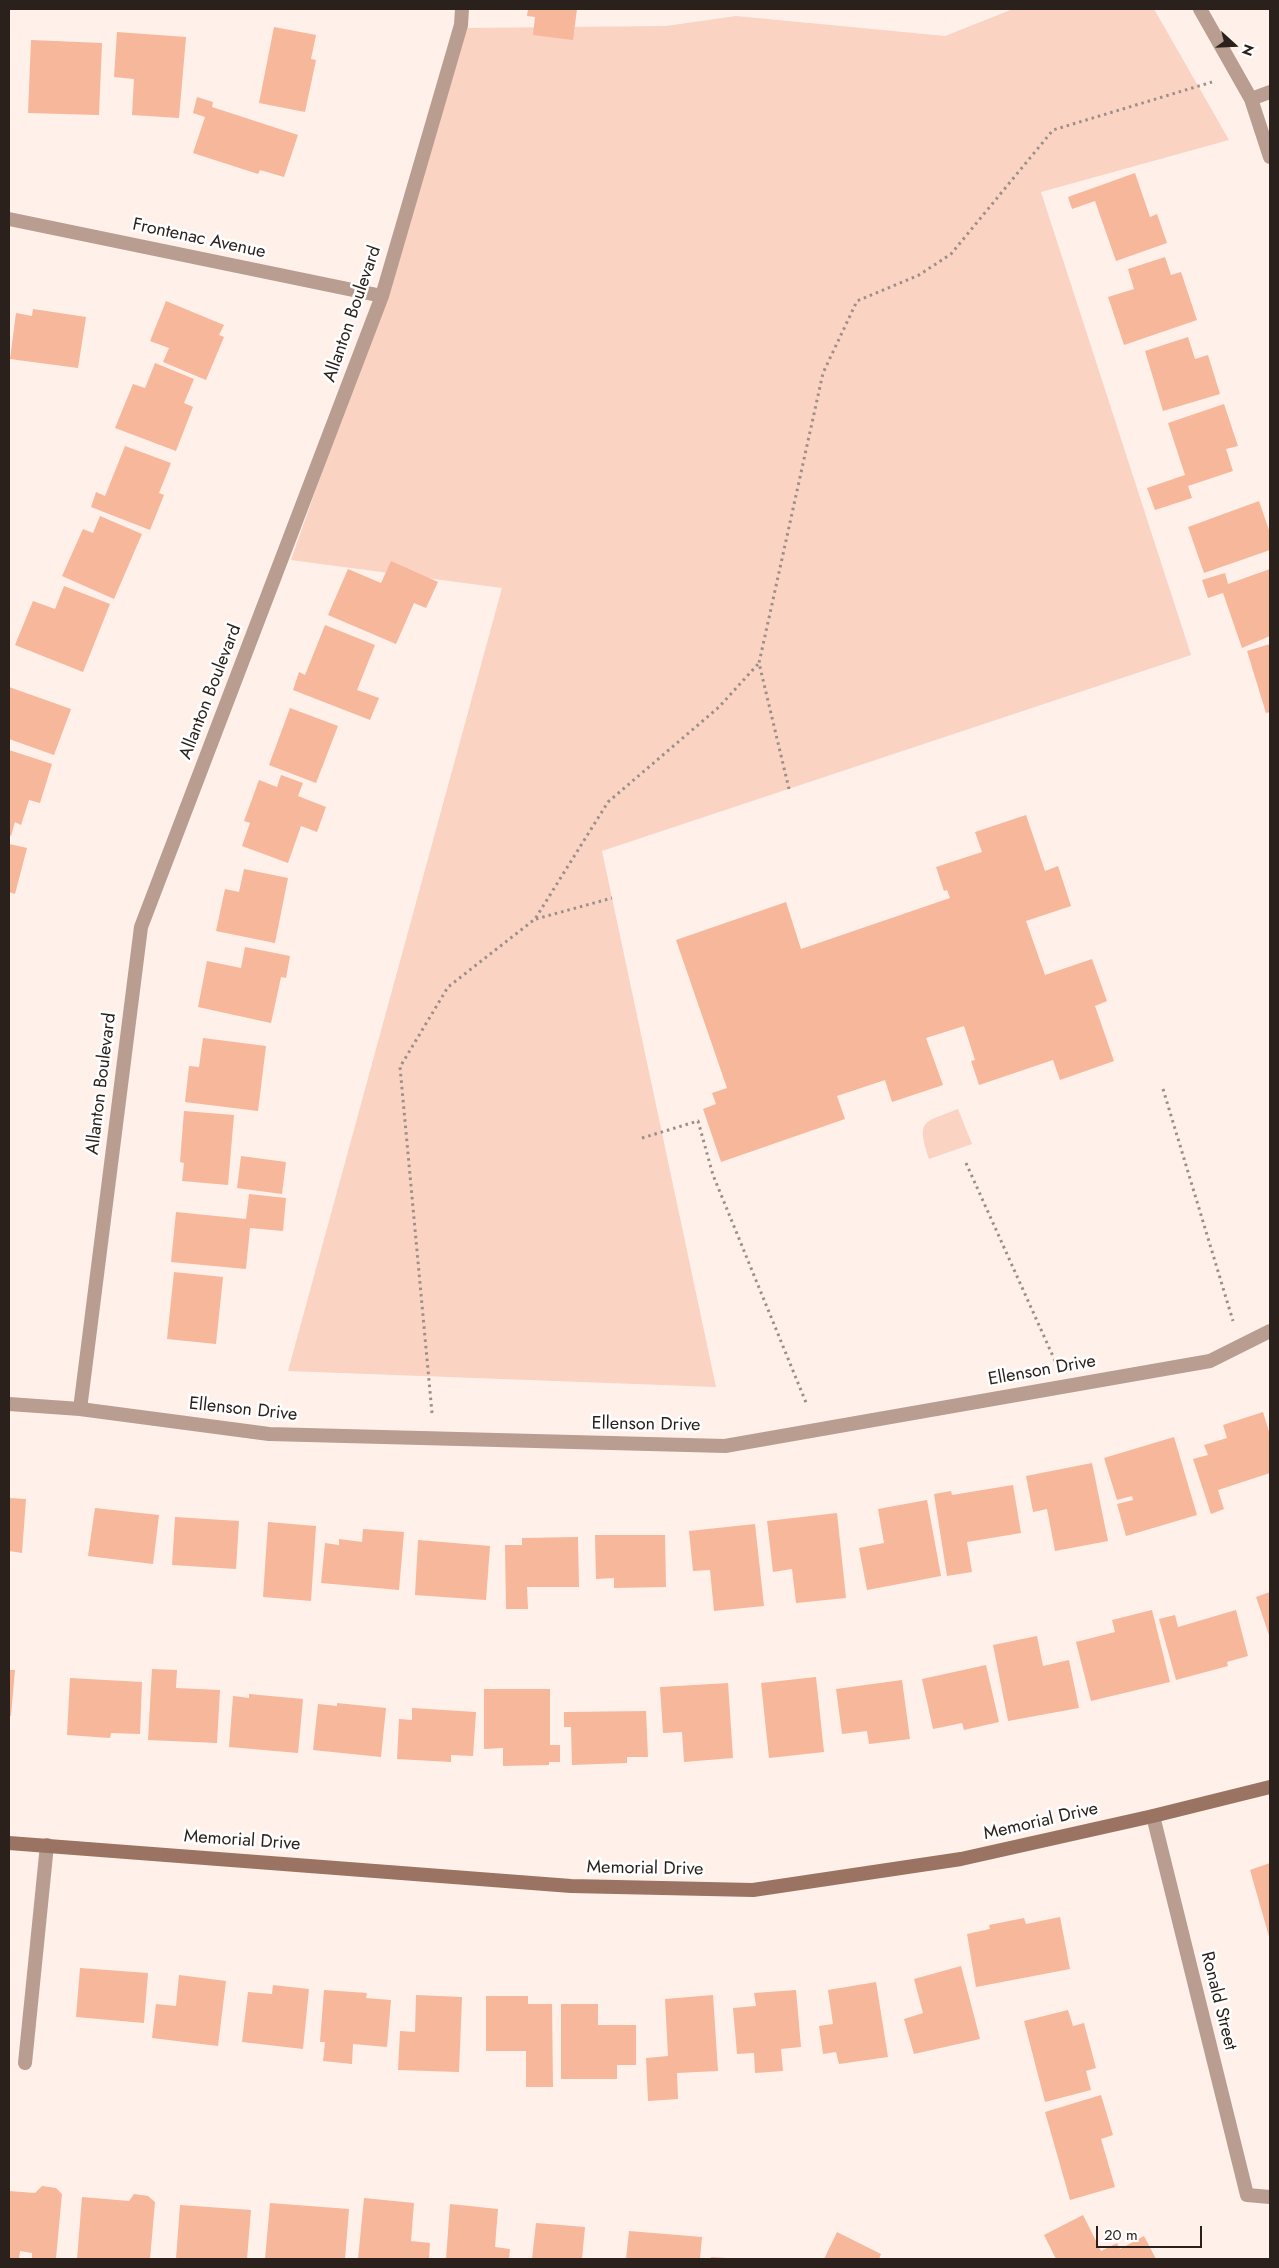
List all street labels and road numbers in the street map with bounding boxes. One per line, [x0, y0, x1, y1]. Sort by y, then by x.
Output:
street label: Frontenac Avenue [130, 214, 268, 264]
street label: Allanton Boulevard [320, 243, 386, 385]
street label: Allanton Boulevard [175, 622, 247, 762]
street label: Allanton Boulevard [83, 1012, 121, 1156]
street label: Ellenson Drive [987, 1351, 1097, 1391]
street label: Ellenson Drive [188, 1394, 298, 1426]
street label: Ellenson Drive [591, 1413, 701, 1437]
street label: Memorial Drive [982, 1798, 1100, 1846]
street label: Memorial Drive [183, 1826, 301, 1856]
street label: Memorial Drive [586, 1857, 704, 1881]
street label: Ronald Street [1195, 1950, 1241, 2052]

